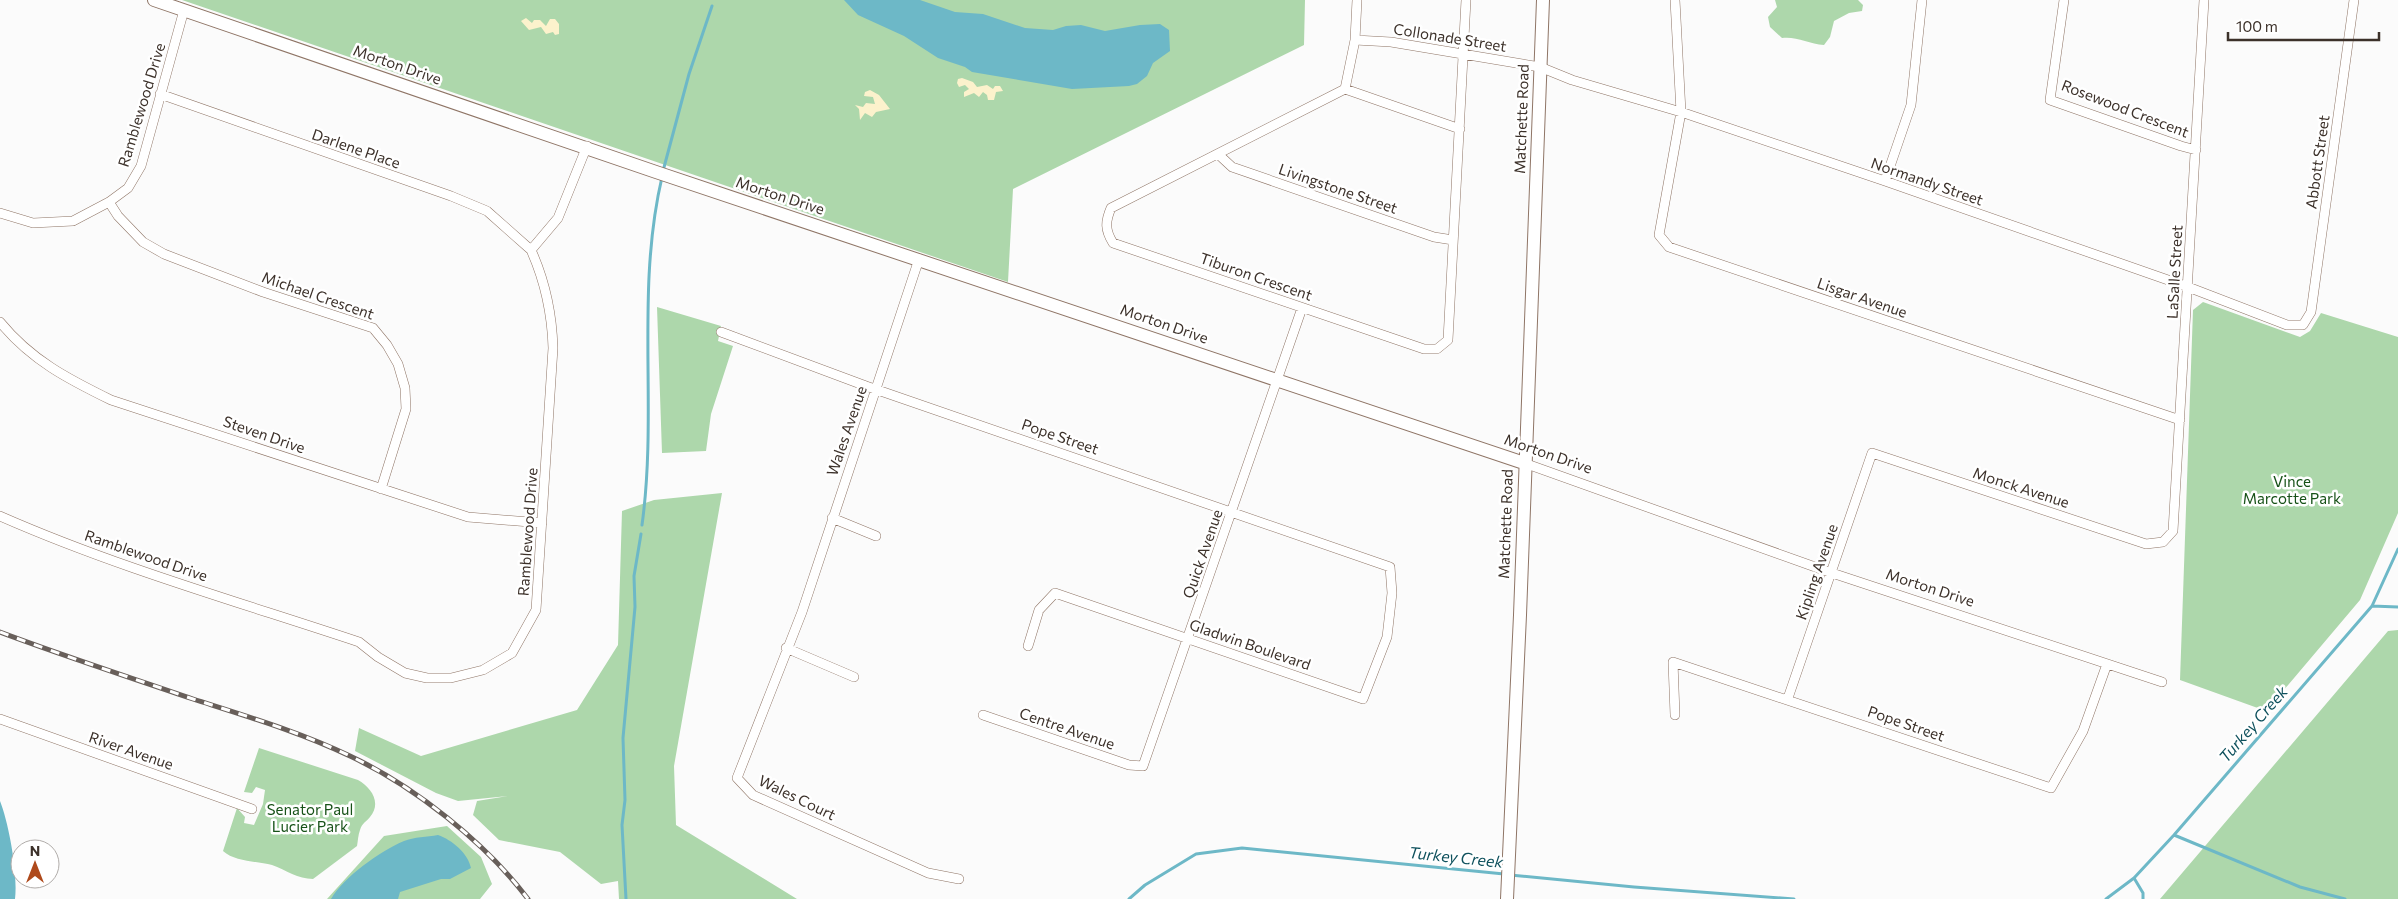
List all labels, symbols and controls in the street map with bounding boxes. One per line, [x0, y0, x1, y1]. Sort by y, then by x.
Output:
scale bar [2228, 10, 2379, 42]
text: 100 m [2236, 17, 2278, 35]
street label: Collonade Street [1392, 19, 1508, 55]
street label: Ramblewood Drive [114, 40, 169, 169]
street label: Morton Drive [351, 41, 444, 88]
street label: Matchette Road [1510, 64, 1532, 174]
street label: Rosewood Crescent [2059, 75, 2192, 141]
street label: Abbott Street [2302, 114, 2333, 210]
street label: Darlene Place [310, 125, 403, 172]
street label: Normandy Street [1869, 153, 1986, 209]
street label: Livingstone Street [1277, 159, 1400, 217]
street label: Morton Drive [734, 172, 827, 218]
street label: LaSalle Street [2163, 225, 2185, 319]
street label: Tiburon Crescent [1198, 248, 1315, 304]
street label: Michael Crescent [260, 267, 377, 323]
street label: Lisgar Avenue [1815, 273, 1910, 321]
street label: Morton Drive [1118, 300, 1211, 347]
street label: Wales Avenue [822, 383, 870, 478]
street label: Steven Drive [221, 412, 308, 457]
street label: Pope Street [1019, 414, 1101, 458]
street label: Morton Drive [1502, 430, 1595, 477]
street label: Monck Avenue [1971, 463, 2072, 511]
street label: Ramblewood Drive [514, 467, 540, 597]
street label: Matchette Road [1494, 469, 1516, 579]
park label: Vince Marcotte Park [2243, 472, 2341, 507]
street label: Quick Avenue [1178, 507, 1226, 601]
street label: Kipling Avenue [1791, 521, 1841, 622]
street label: Ramblewood Drive [83, 526, 210, 585]
street label: Morton Drive [1884, 564, 1977, 610]
street label: Gladwin Boulevard [1187, 615, 1313, 673]
water label: Turkey Creek [2214, 681, 2291, 766]
street label: Pope Street [1865, 701, 1947, 745]
street label: Centre Avenue [1017, 703, 1117, 753]
street label: River Avenue [87, 727, 176, 773]
street label: Wales Court [756, 771, 839, 823]
park label: Senator Paul Lucier Park [267, 800, 353, 835]
north arrow [10, 839, 60, 889]
text: N [30, 842, 40, 859]
water label: Turkey Creek [1408, 842, 1504, 871]

